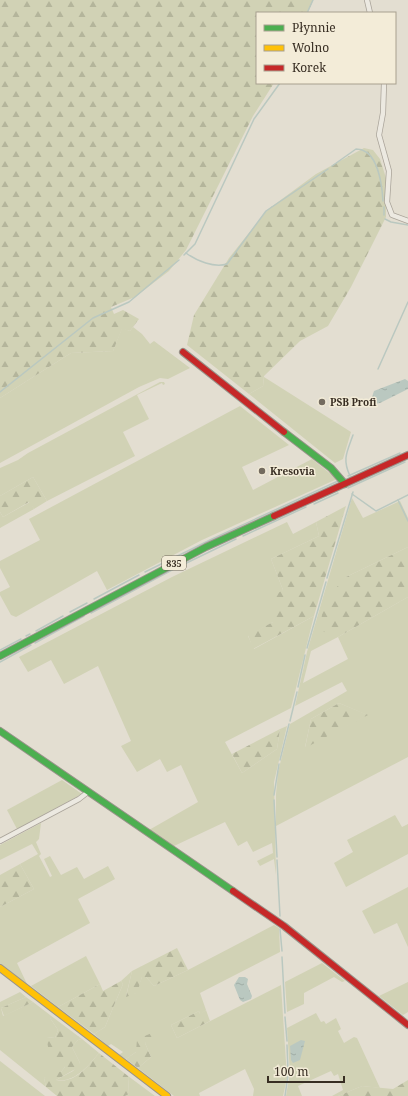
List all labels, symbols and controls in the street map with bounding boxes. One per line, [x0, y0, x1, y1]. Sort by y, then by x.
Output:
legend [256, 12, 396, 84]
text: Płynnie [292, 19, 336, 36]
text: Wolno [292, 39, 329, 56]
text: Korek [292, 59, 327, 76]
place label: PSB Profi [330, 395, 377, 409]
marker: PSB Profi [317, 397, 327, 407]
place label: Kresovia [270, 464, 315, 478]
marker: Kresovia [257, 466, 267, 476]
road number: 835 [162, 556, 186, 570]
scale bar [268, 1058, 344, 1084]
text: 100 m [274, 1063, 309, 1080]

